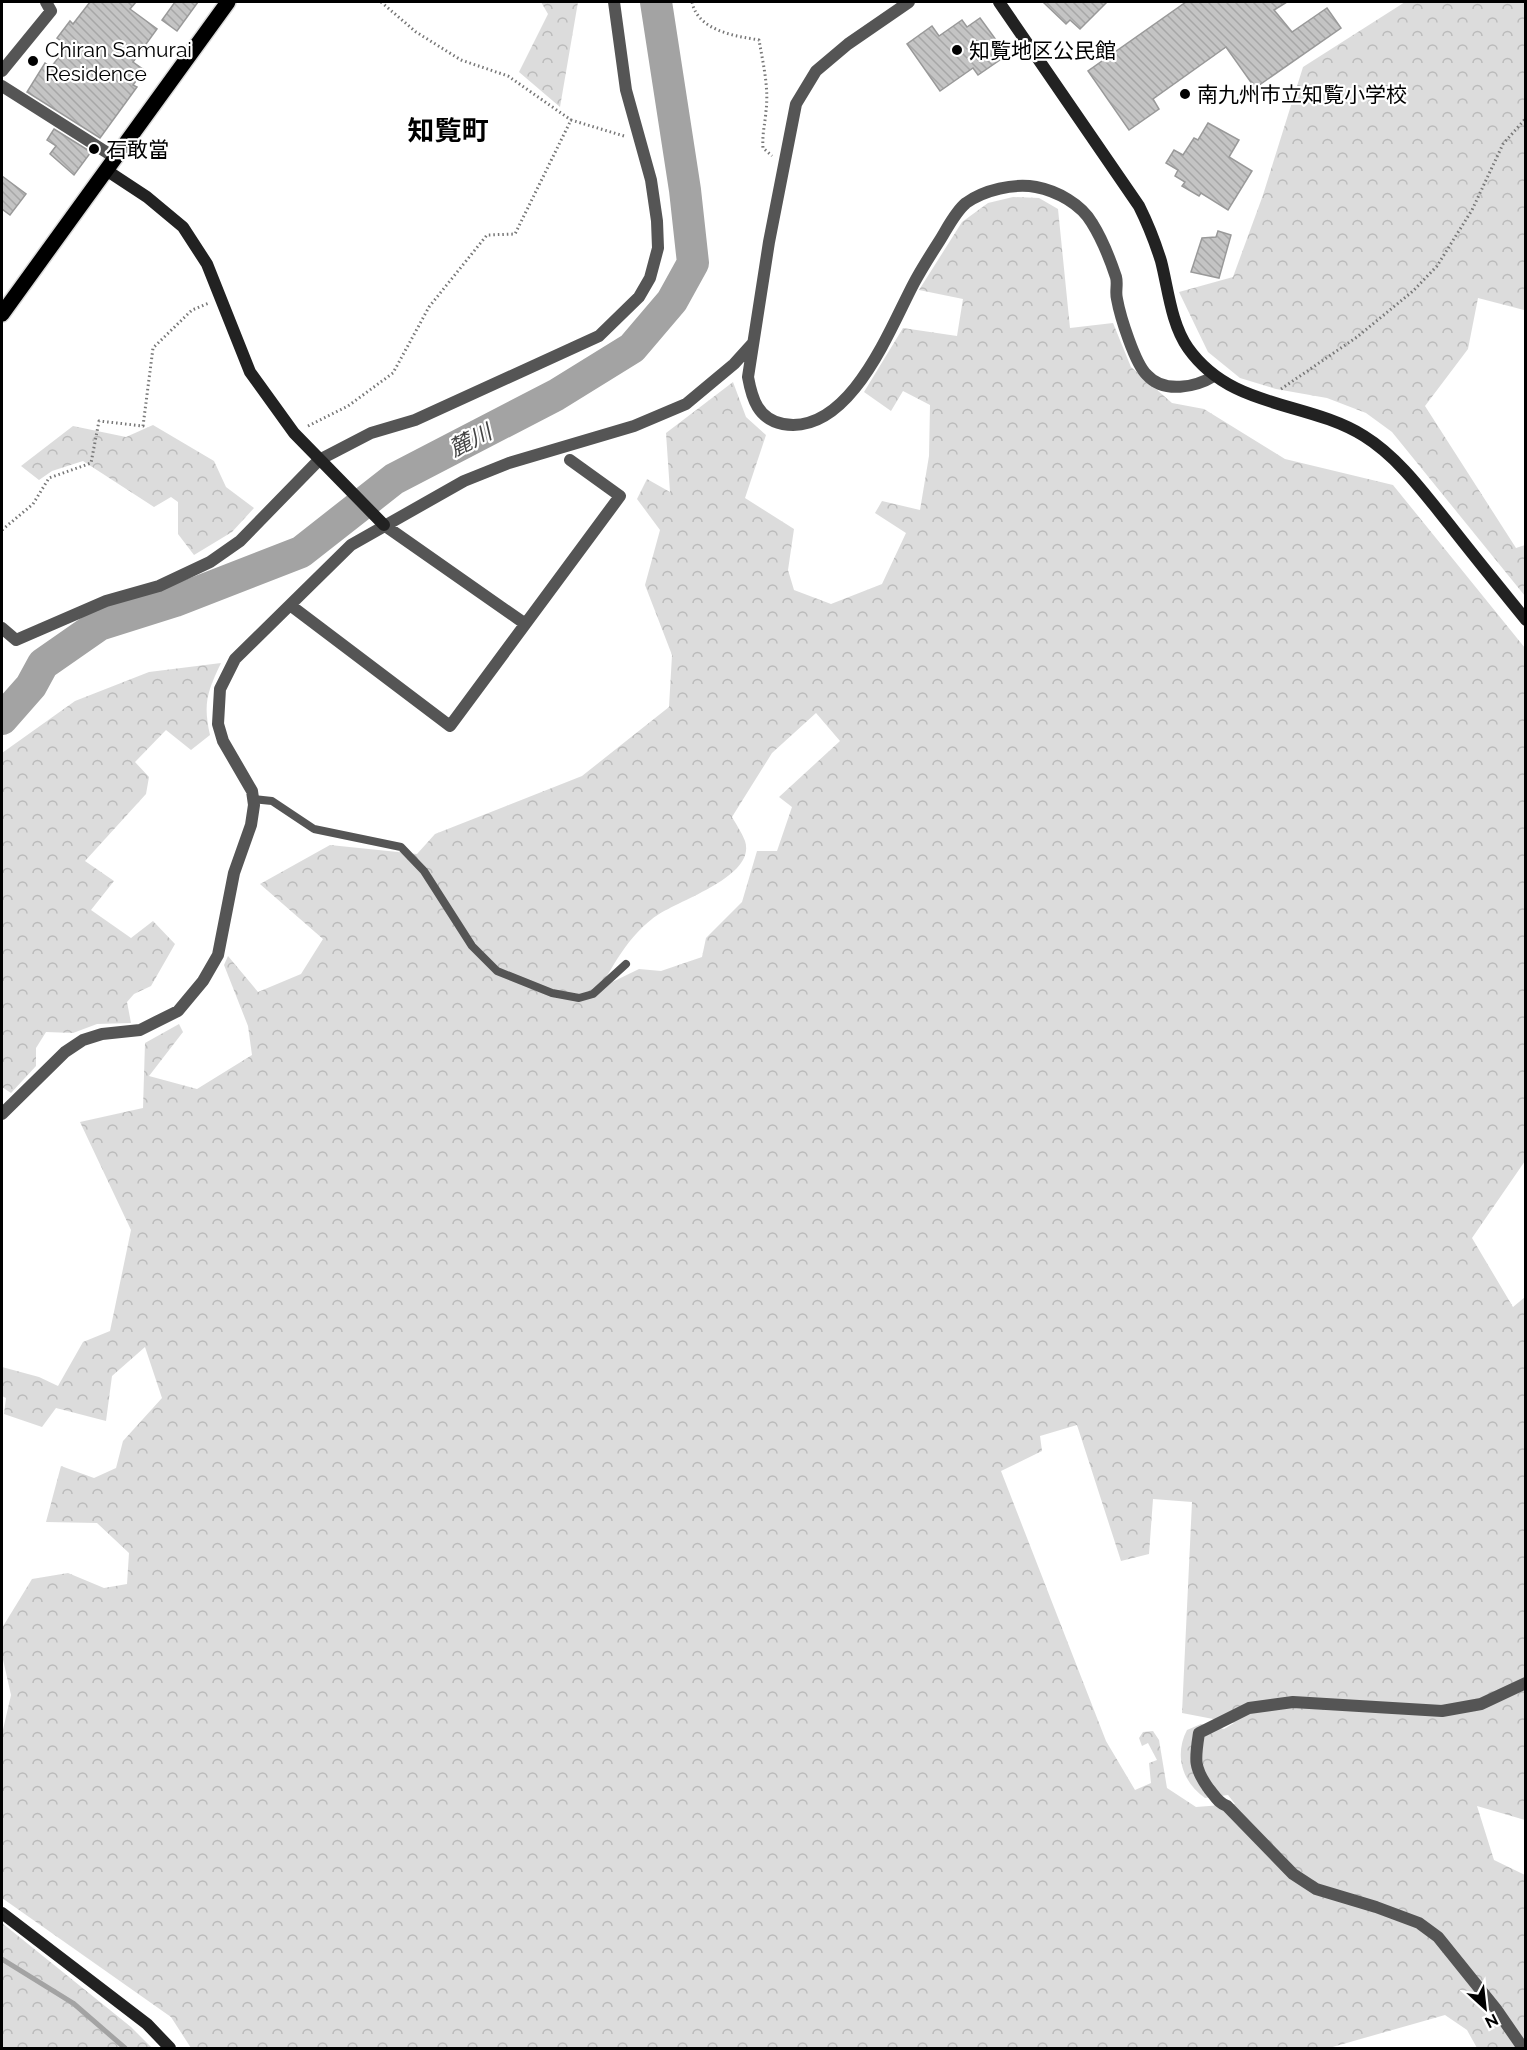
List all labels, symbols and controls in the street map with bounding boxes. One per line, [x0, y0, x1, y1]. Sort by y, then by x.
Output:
place label: Chiran Samurai Residence [45, 37, 192, 86]
place label: 知覧地区公民館 [969, 38, 1116, 63]
marker: 知覧地区公民館 [950, 43, 964, 57]
marker: Chiran Samurai Residence [26, 54, 40, 68]
place label: 南九州市立知覧小学校 [1197, 82, 1407, 107]
marker: 南九州市立知覧小学校 [1178, 87, 1192, 101]
district label: 知覧町 [408, 115, 489, 146]
place label: 石敢當 [106, 137, 169, 162]
marker: 石敢當 [87, 142, 101, 156]
water label: 麓川 [444, 418, 497, 462]
north arrow [1455, 1978, 1515, 2038]
text: N [1482, 2010, 1501, 2032]

